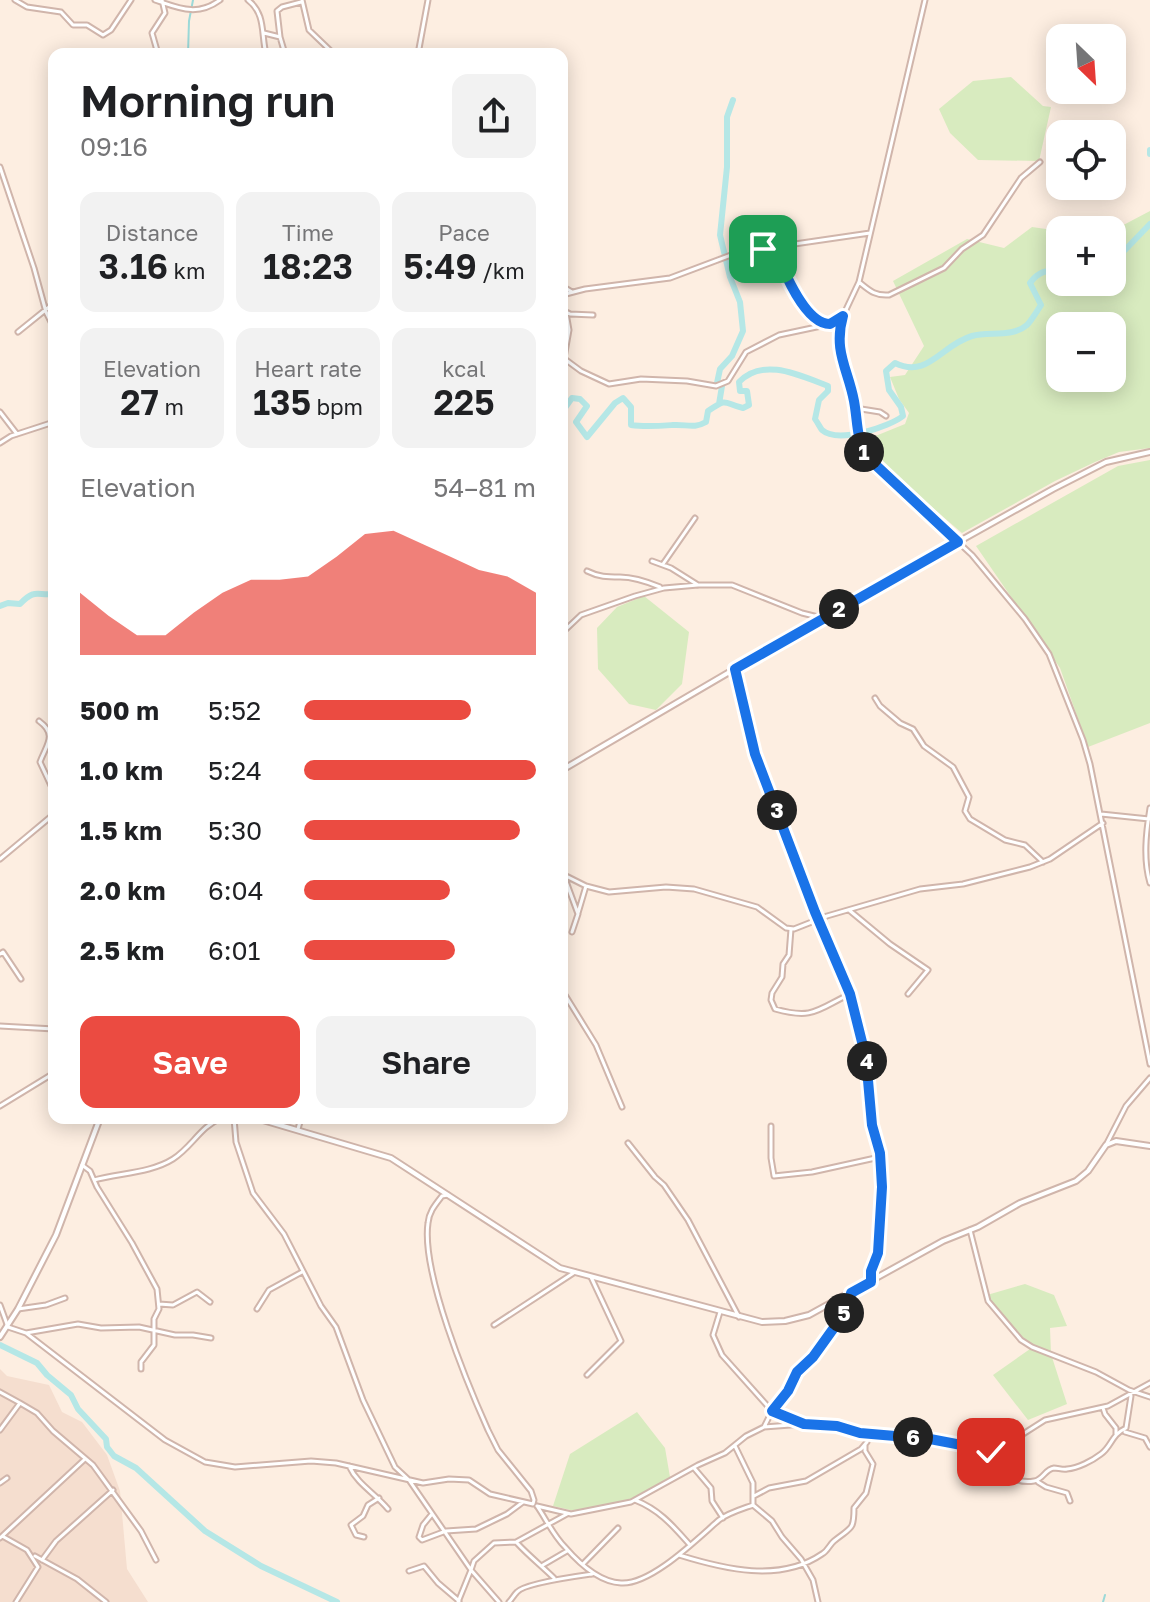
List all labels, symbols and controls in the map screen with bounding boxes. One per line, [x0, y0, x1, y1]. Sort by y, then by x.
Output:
north arrow [1046, 24, 1126, 104]
map controls [1046, 24, 1126, 392]
text: Morning run [80, 74, 335, 127]
button: share [452, 74, 536, 158]
button: locate [1046, 120, 1126, 200]
text: 09:16 [80, 131, 148, 162]
pin [729, 215, 797, 283]
button: + [1046, 216, 1126, 296]
text: Distance [106, 219, 198, 246]
text: Time [282, 219, 334, 246]
text: Pace [438, 219, 490, 246]
icon: arrive [741, 227, 785, 271]
text: 3.16 [99, 246, 168, 286]
text: 18:23 [263, 246, 353, 286]
text: 5:49 [403, 246, 477, 286]
text: km [168, 257, 205, 284]
text: /km [477, 257, 525, 284]
button: − [1046, 312, 1126, 392]
text: Elevation [103, 355, 201, 382]
text: Heart rate [254, 355, 362, 382]
text: kcal [442, 355, 486, 382]
text: 27 [120, 382, 159, 422]
text: 135 [253, 382, 311, 422]
text: 225 [433, 382, 495, 422]
text: m [159, 393, 184, 420]
text: bpm [311, 393, 363, 420]
pin: 1 [844, 432, 884, 472]
text: 1 [858, 438, 870, 465]
text: Elevation [80, 472, 196, 503]
text: 54–81 m [433, 472, 536, 503]
pin: 2 [819, 589, 859, 629]
text: 2 [832, 595, 846, 622]
text: 500 m [80, 695, 159, 726]
text: 5:52 [208, 695, 261, 726]
text: 1.0 km [80, 755, 163, 786]
text: 5:24 [208, 755, 262, 786]
pin: 3 [757, 790, 797, 830]
text: 3 [770, 796, 784, 823]
text: 1.5 km [80, 815, 162, 846]
text: 5:30 [208, 815, 262, 846]
text: 2.0 km [80, 875, 165, 906]
text: 6:04 [208, 875, 264, 906]
text: 2.5 km [80, 935, 164, 966]
text: 6:01 [208, 935, 260, 966]
button: Save [80, 1016, 300, 1108]
button: Share [316, 1016, 536, 1108]
pin: 4 [847, 1041, 887, 1081]
text: 4 [860, 1047, 874, 1074]
pin: 5 [824, 1293, 864, 1333]
text: 5 [837, 1299, 851, 1326]
pin: 6 [893, 1417, 933, 1457]
pin [957, 1418, 1025, 1486]
text: 6 [906, 1423, 920, 1450]
icon: check [969, 1430, 1013, 1474]

